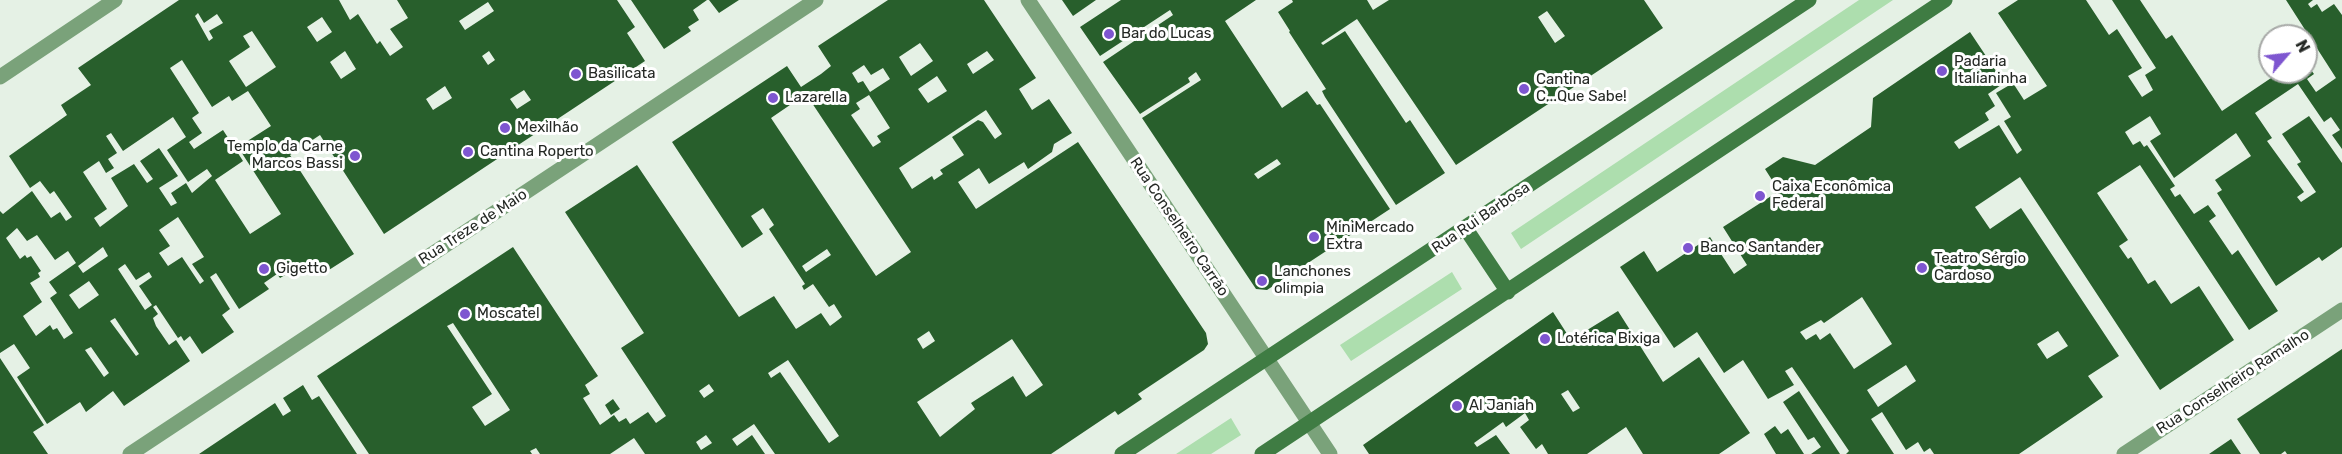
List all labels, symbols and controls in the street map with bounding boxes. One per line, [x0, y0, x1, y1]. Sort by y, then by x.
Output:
north arrow [2258, 24, 2318, 84]
place label: Bar do Lucas [1121, 25, 1211, 43]
marker: Bar do Lucas [1102, 27, 1116, 41]
text: N [2291, 37, 2314, 56]
place label: Padaria Italianinha [1954, 53, 2027, 88]
marker: Padaria Italianinha [1935, 64, 1949, 78]
place label: Basilicata [588, 65, 655, 83]
marker: Basilicata [569, 67, 583, 81]
place label: Cantina C...Que Sabe! [1536, 71, 1627, 106]
marker: Cantina C...Que Sabe! [1517, 82, 1531, 96]
place label: Lazarella [785, 89, 847, 107]
marker: Lazarella [766, 91, 780, 105]
place label: Mexilhão [517, 119, 579, 137]
marker: Mexilhão [498, 121, 512, 135]
place label: Templo da Carne Marcos Bassi [227, 138, 343, 173]
place label: Cantina Roperto [480, 143, 594, 161]
marker: Cantina Roperto [461, 145, 475, 159]
marker: Templo da Carne Marcos Bassi [348, 149, 362, 163]
street label: Rua Conselheiro Carrão [1126, 154, 1232, 300]
place label: Caixa Econômica Federal [1772, 178, 1891, 213]
street label: Rua Rui Barbosa [1429, 179, 1533, 257]
street label: Rua Treze de Maio [416, 185, 530, 269]
marker: Caixa Econômica Federal [1753, 189, 1767, 203]
place label: MiniMercado Extra [1326, 219, 1414, 254]
marker: MiniMercado Extra [1307, 230, 1321, 244]
place label: Banco Santander [1700, 239, 1821, 257]
marker: Banco Santander [1681, 241, 1695, 255]
place label: Teatro Sérgio Cardoso [1934, 250, 2026, 285]
place label: Gigetto [276, 260, 327, 278]
marker: Teatro Sérgio Cardoso [1915, 261, 1929, 275]
marker: Gigetto [257, 262, 271, 276]
place label: Lanchones olimpia [1274, 263, 1351, 298]
marker: Lanchones olimpia [1255, 274, 1269, 288]
place label: Moscatel [477, 305, 540, 323]
marker: Moscatel [458, 307, 472, 321]
street label: Rua Conselheiro Ramalho [2153, 326, 2313, 438]
place label: Lotérica Bixiga [1557, 330, 1660, 348]
marker: Lotérica Bixiga [1538, 332, 1552, 346]
place label: Al Janiah [1469, 397, 1534, 415]
marker: Al Janiah [1450, 399, 1464, 413]

